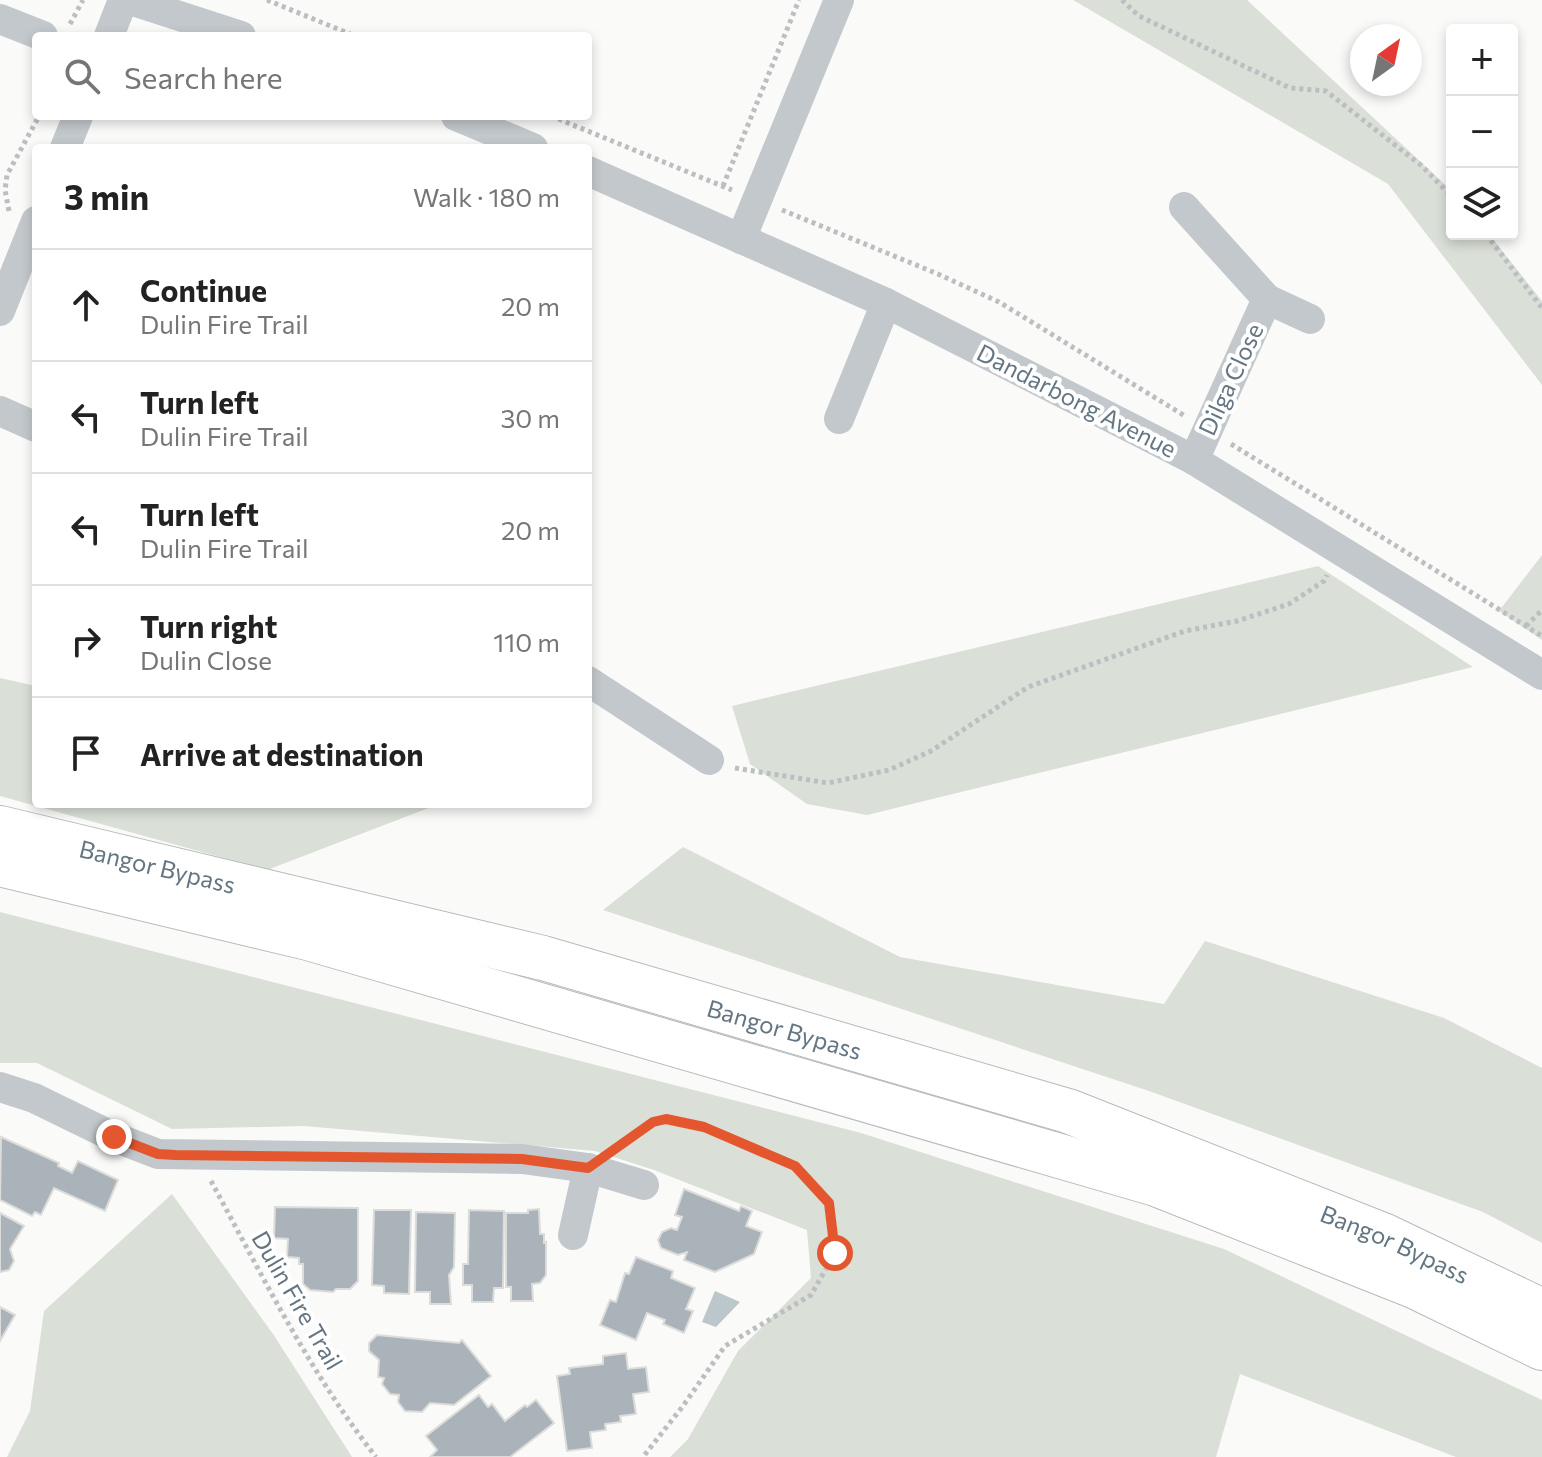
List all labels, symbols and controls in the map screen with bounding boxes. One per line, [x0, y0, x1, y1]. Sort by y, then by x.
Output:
north arrow [1350, 24, 1422, 96]
map controls [1446, 24, 1518, 240]
button: + [1446, 24, 1518, 96]
search box [32, 32, 592, 120]
icon: search [60, 54, 104, 98]
text: Search here [124, 58, 283, 95]
button: − [1446, 96, 1518, 168]
button: layers [1446, 168, 1518, 240]
text: 3 min [64, 175, 149, 217]
text: Walk · 180 m [413, 181, 560, 212]
text: Continue [140, 271, 267, 308]
icon: ahead [64, 283, 108, 327]
text: 20 m [501, 290, 560, 321]
text: Dulin Fire Trail [140, 308, 309, 339]
street label: Dilga Close [1191, 318, 1269, 440]
street label: Dandarbong Avenue [972, 337, 1182, 463]
text: Turn left [140, 383, 259, 420]
icon: left [64, 395, 108, 439]
text: 30 m [501, 402, 560, 433]
text: Dulin Fire Trail [140, 420, 309, 451]
text: Turn left [140, 495, 259, 532]
icon: left [64, 507, 108, 551]
text: 20 m [501, 514, 560, 545]
text: Dulin Fire Trail [140, 532, 309, 563]
text: Turn right [140, 607, 277, 644]
icon: right [64, 619, 108, 663]
text: 110 m [493, 626, 560, 657]
text: Dulin Close [140, 644, 272, 675]
icon: arrive [64, 731, 108, 775]
text: Arrive at destination [140, 735, 424, 772]
street label: Bangor Bypass [77, 833, 238, 898]
street label: Bangor Bypass [704, 992, 865, 1065]
route end [96, 1119, 132, 1155]
street label: Bangor Bypass [1317, 1198, 1474, 1289]
street label: Dulin Fire Trail [247, 1225, 349, 1375]
route start [817, 1235, 853, 1271]

